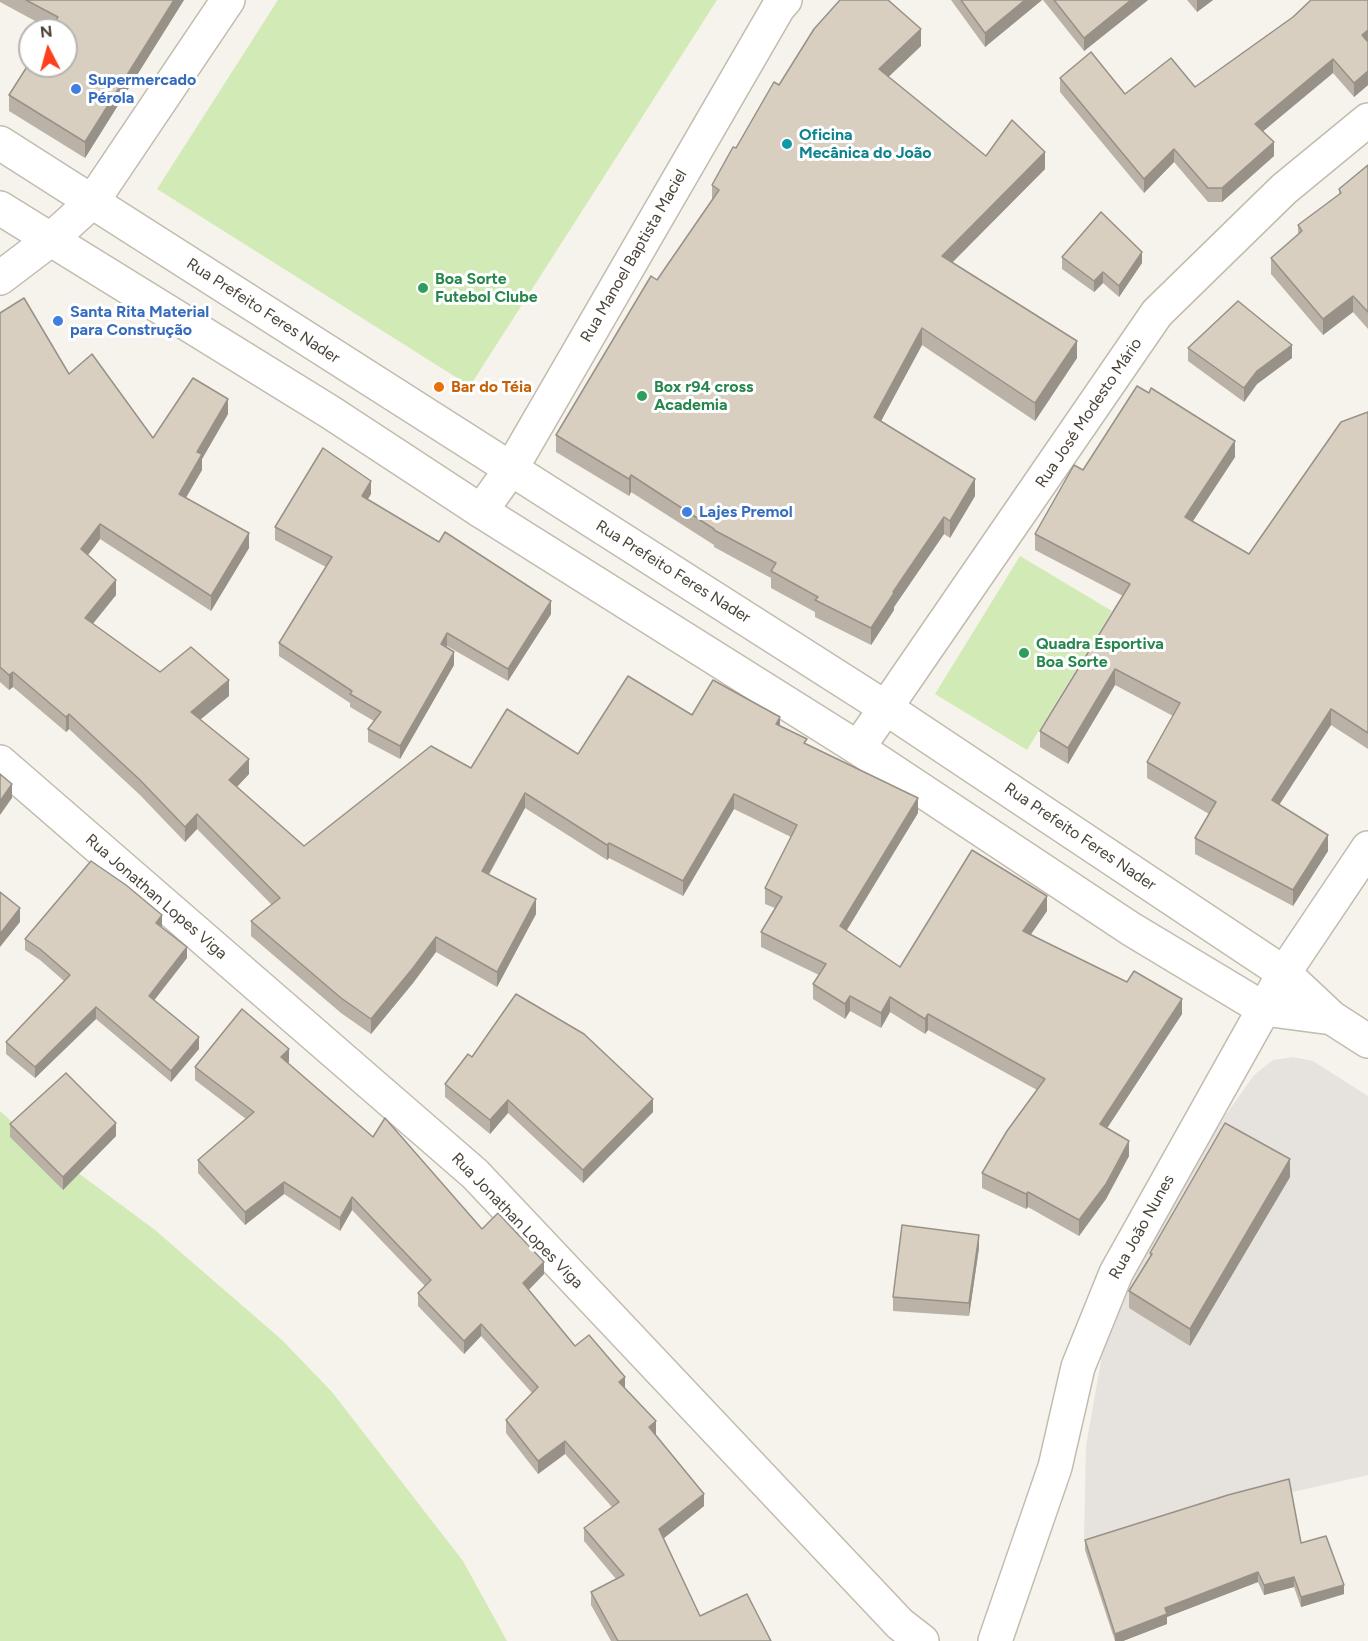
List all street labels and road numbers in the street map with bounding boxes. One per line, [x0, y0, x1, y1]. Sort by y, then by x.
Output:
street label: Rua Manoel Baptista Maciel [577, 166, 691, 346]
street label: Rua Prefeito Feres Nader [183, 254, 343, 368]
street label: Rua José Modesto Mário [1032, 334, 1146, 492]
street label: Rua Prefeito Feres Nader [592, 516, 754, 628]
street label: Rua Prefeito Feres Nader [1000, 779, 1160, 895]
street label: Rua Jonathan Lopes Viga [81, 830, 231, 964]
street label: Rua Jonathan Lopes Viga [447, 1149, 587, 1293]
street label: Rua João Nunes [1105, 1171, 1179, 1283]

